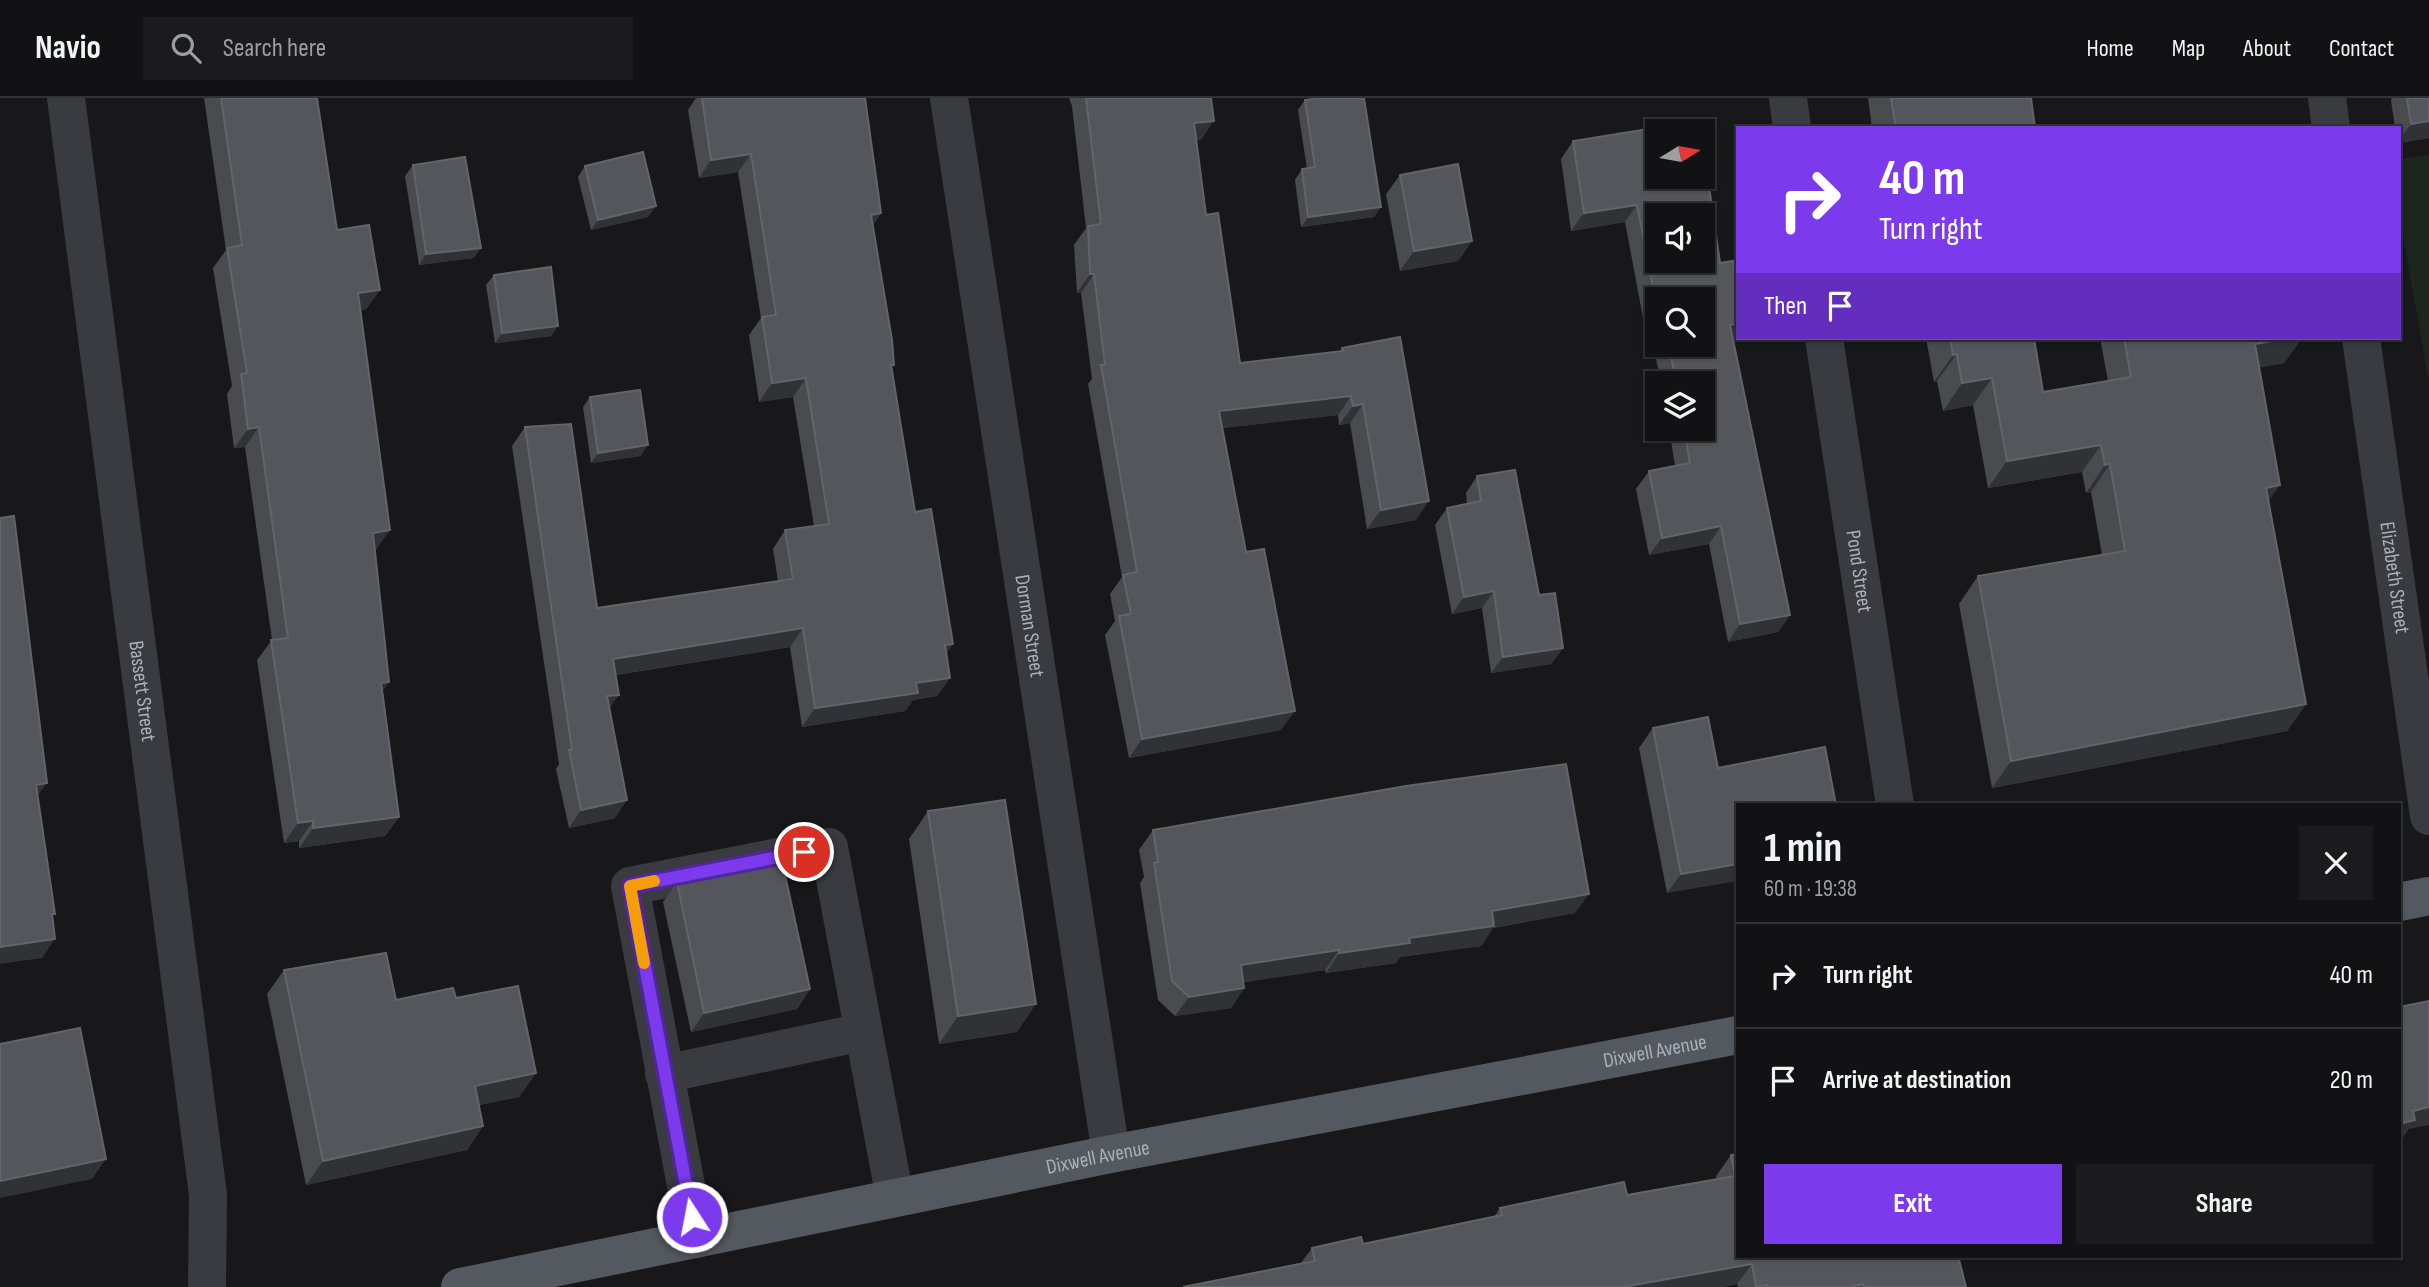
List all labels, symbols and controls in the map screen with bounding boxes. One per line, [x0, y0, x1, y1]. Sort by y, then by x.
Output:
search box [143, 17, 633, 80]
text: Navio [35, 28, 101, 68]
icon: search [167, 29, 205, 67]
text: Search here [223, 33, 326, 64]
text: Home [2086, 34, 2134, 63]
text: Map [2172, 34, 2205, 63]
text: About [2243, 34, 2291, 63]
text: Contact [2329, 34, 2394, 63]
north arrow [1645, 119, 1715, 189]
map controls [1645, 119, 1715, 441]
text: 40 m [1879, 150, 1965, 209]
icon: right [1764, 154, 1855, 245]
button: sound [1645, 203, 1715, 273]
text: Turn right [1879, 210, 1983, 249]
button: search [1645, 287, 1715, 357]
icon: arrive [1821, 287, 1859, 325]
text: Then [1764, 291, 1807, 322]
button: layers [1645, 371, 1715, 441]
street label: Elizabeth Street [2374, 520, 2415, 635]
street label: Pond Street [1840, 528, 1878, 614]
street label: Dorman Street [1009, 573, 1050, 679]
street label: Bassett Street [123, 639, 161, 743]
pin [774, 822, 834, 882]
text: 1 min [1764, 823, 1842, 874]
button: close [2299, 826, 2373, 900]
icon: arrive [785, 833, 823, 871]
text: 60 m · 19:38 [1764, 875, 1857, 903]
icon: right [1764, 957, 1802, 995]
text: Turn right [1823, 960, 1912, 991]
text: 40 m [2330, 960, 2373, 991]
street label: Dixwell Avenue [1601, 1029, 1709, 1073]
icon: arrive [1764, 1062, 1802, 1100]
text: Arrive at destination [1823, 1065, 2011, 1096]
text: 20 m [2330, 1065, 2373, 1096]
street label: Dixwell Avenue [1044, 1135, 1152, 1180]
button: Exit [1764, 1164, 2062, 1244]
button: Share [2076, 1164, 2373, 1244]
position arrow [655, 1180, 729, 1254]

